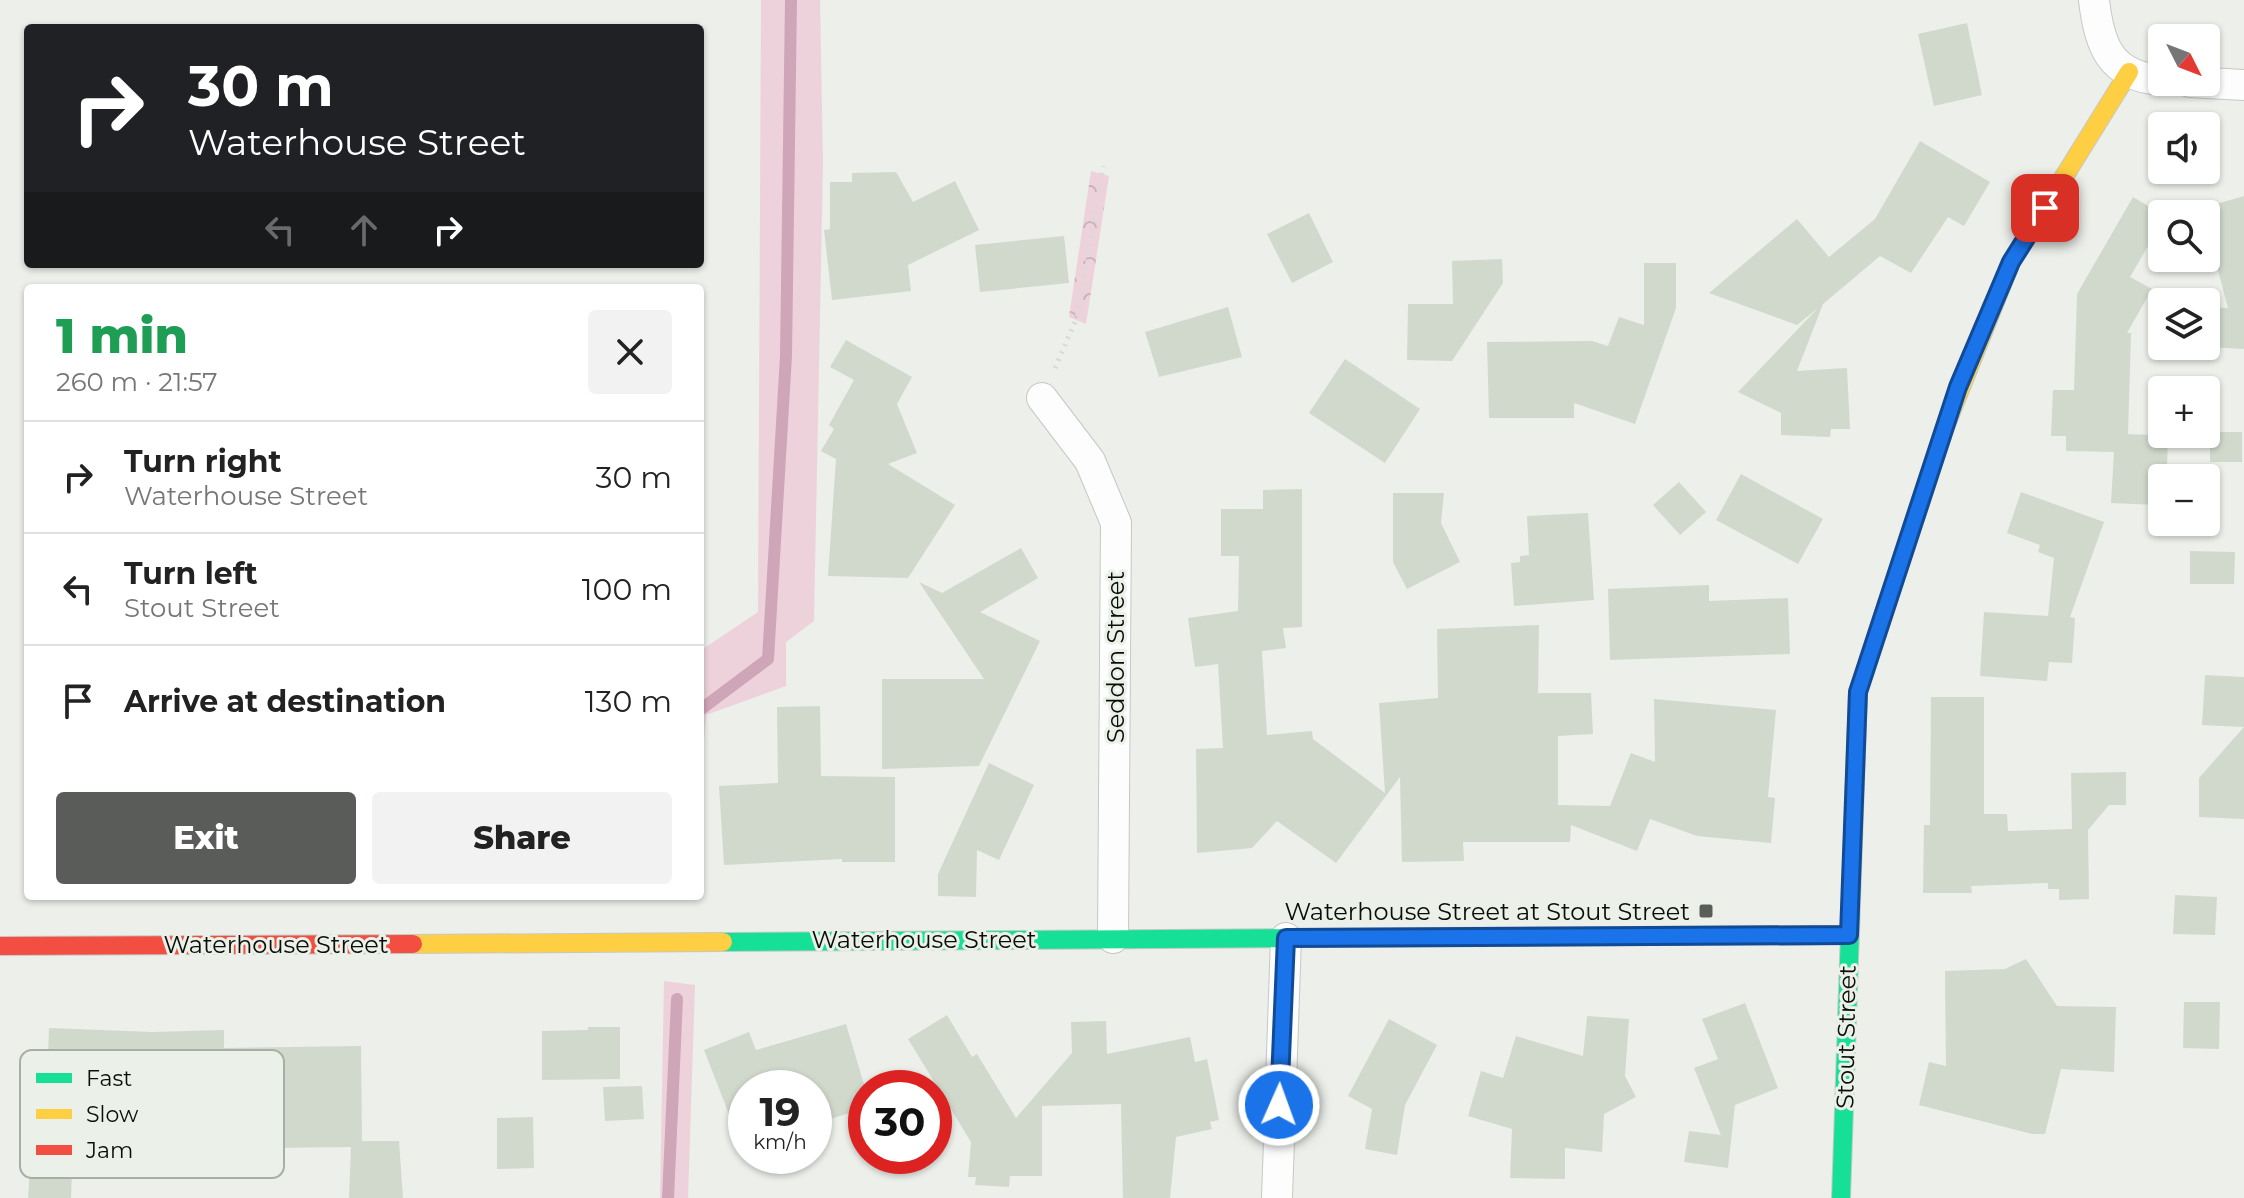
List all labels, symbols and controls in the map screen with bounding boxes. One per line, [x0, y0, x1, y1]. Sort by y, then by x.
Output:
north arrow [2148, 24, 2220, 96]
map controls [2148, 24, 2220, 536]
text: 30 m [188, 52, 334, 120]
icon: right [56, 56, 160, 160]
button: sound [2148, 112, 2220, 184]
text: Waterhouse Street [188, 120, 526, 164]
pin [2011, 174, 2079, 242]
icon: arrive [2023, 186, 2067, 230]
button: search [2148, 200, 2220, 272]
icon: left [258, 208, 302, 252]
icon: ahead [342, 208, 386, 252]
icon: right [426, 208, 470, 252]
button: layers [2148, 288, 2220, 360]
text: 1 min [56, 307, 188, 365]
button: close [588, 310, 672, 394]
text: 260 m · 21:57 [56, 366, 218, 398]
button: + [2148, 376, 2220, 448]
text: Turn right [124, 443, 281, 480]
icon: right [56, 455, 100, 499]
text: 30 m [596, 459, 672, 496]
button: − [2148, 464, 2220, 536]
text: Waterhouse Street [124, 480, 368, 512]
text: Turn left [124, 555, 257, 592]
icon: left [56, 567, 100, 611]
text: 100 m [582, 571, 672, 608]
street label: Seddon Street [1101, 571, 1130, 743]
text: Stout Street [124, 592, 280, 624]
icon: arrive [56, 679, 100, 723]
text: Arrive at destination [124, 683, 446, 720]
text: 130 m [585, 683, 672, 720]
button: Exit [56, 792, 356, 884]
button: Share [372, 792, 672, 884]
place label: Waterhouse Street at Stout Street [1285, 897, 1690, 926]
marker: Waterhouse Street at Stout Street [1697, 902, 1715, 920]
street label: Waterhouse Street [811, 925, 1037, 954]
street label: Waterhouse Street [163, 930, 389, 959]
street label: Stout Street [1830, 965, 1862, 1109]
legend [20, 1050, 284, 1178]
position arrow [1237, 1063, 1321, 1147]
text: Fast [86, 1065, 132, 1092]
speed limit sign: 30 [848, 1070, 952, 1174]
text: 19 [759, 1087, 801, 1136]
text: Slow [86, 1101, 139, 1128]
text: km/h [753, 1130, 807, 1154]
text: Jam [85, 1137, 133, 1164]

